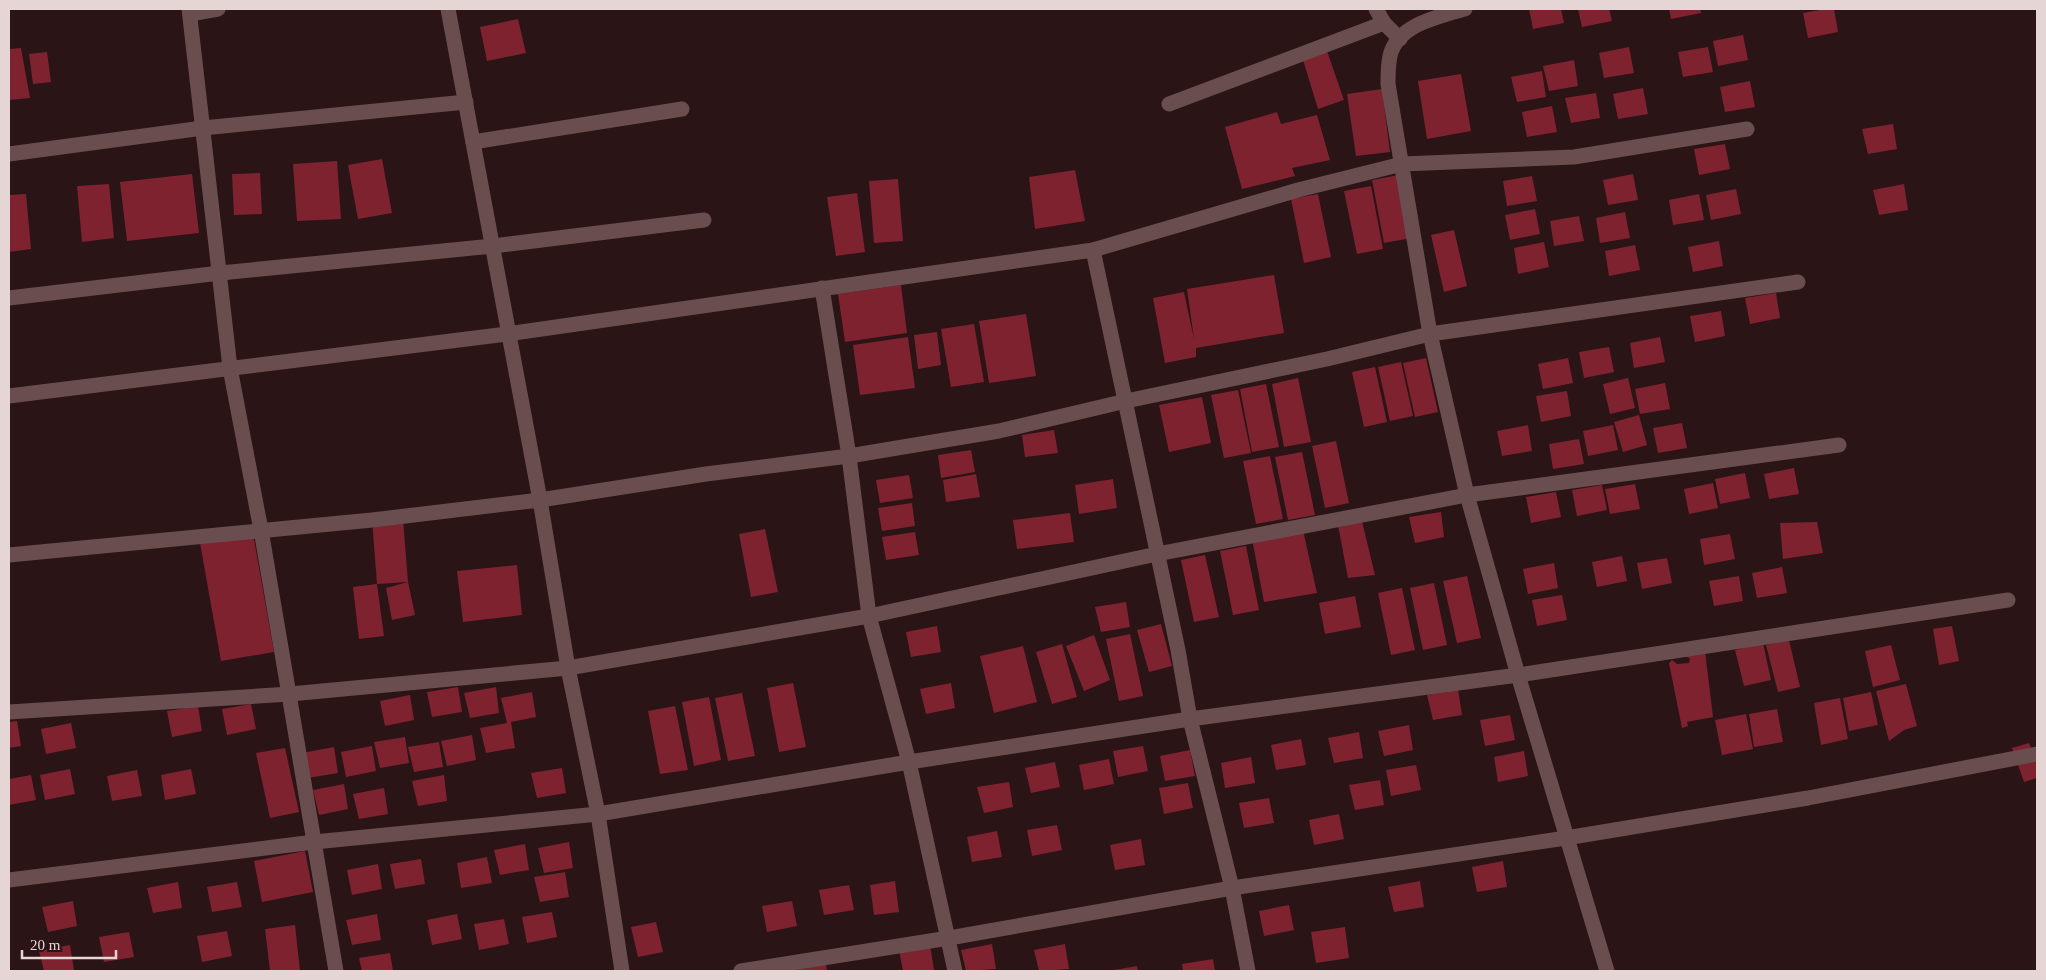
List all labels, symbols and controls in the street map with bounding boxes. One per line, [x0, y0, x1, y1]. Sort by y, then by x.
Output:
scale bar [22, 928, 116, 960]
text: 20 m [30, 937, 61, 953]

